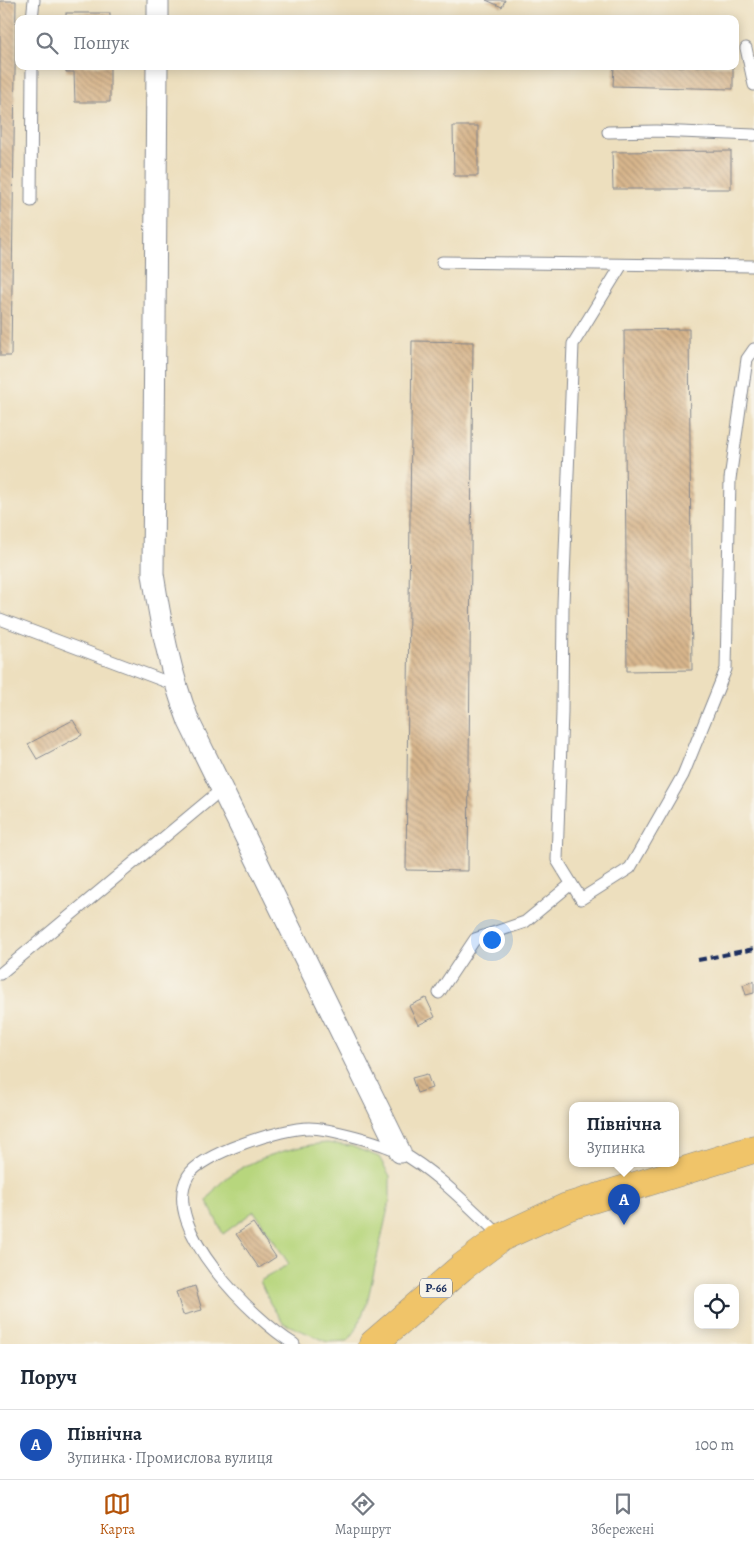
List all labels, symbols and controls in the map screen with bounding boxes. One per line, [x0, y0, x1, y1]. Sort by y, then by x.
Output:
search box [15, 15, 739, 70]
icon: search [33, 29, 61, 57]
text: Пошук [73, 30, 130, 56]
your location [479, 927, 505, 953]
popup [569, 1102, 679, 1167]
text: Північна [586, 1111, 662, 1137]
text: Зупинка [586, 1137, 645, 1159]
pin: A [608, 1184, 640, 1225]
road number: Р-66 [420, 1278, 452, 1298]
map controls [694, 1284, 739, 1329]
button: locate [694, 1284, 739, 1329]
text: Поруч [20, 1363, 77, 1391]
text: Північна [67, 1421, 142, 1447]
text: A [31, 1434, 41, 1456]
text: 100 m [695, 1434, 734, 1456]
text: Зупинка · Промислова вулиця [67, 1447, 273, 1469]
tab: Карта [100, 1490, 135, 1539]
tab: Маршрут [335, 1490, 391, 1539]
tab: Збережені [591, 1490, 654, 1539]

